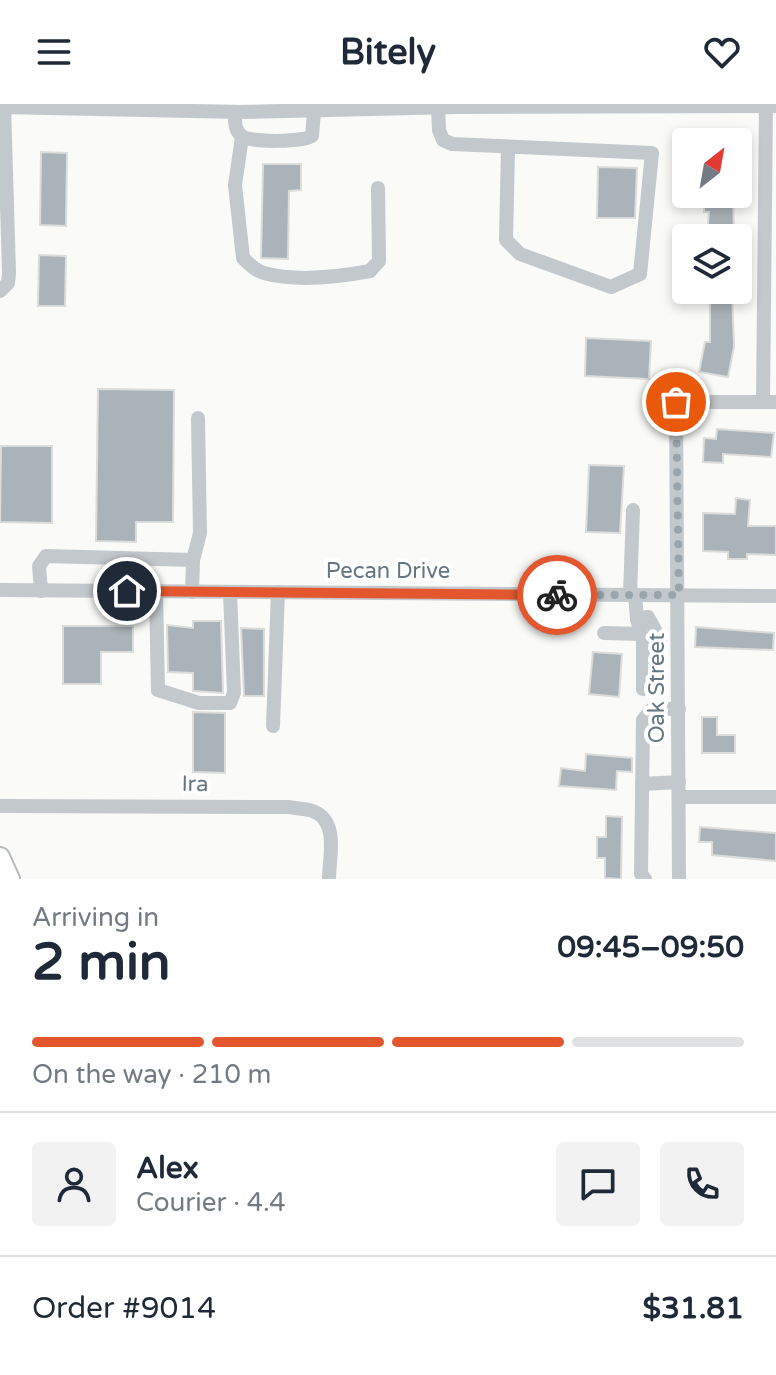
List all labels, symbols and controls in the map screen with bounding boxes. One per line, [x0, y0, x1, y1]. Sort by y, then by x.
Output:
icon: menu [32, 30, 76, 74]
icon: heart [700, 30, 744, 74]
text: Bitely [340, 31, 436, 74]
north arrow [672, 128, 752, 208]
map controls [672, 128, 752, 304]
button: layers [672, 224, 752, 304]
pin [642, 368, 710, 436]
icon: bag [654, 380, 698, 424]
courier [517, 555, 597, 635]
pin [93, 557, 161, 625]
street label: Pecan Drive [326, 558, 450, 584]
icon: home [105, 569, 149, 613]
icon: bike [535, 573, 579, 617]
street label: Oak Street [644, 633, 670, 743]
street label: Ira [181, 771, 209, 797]
text: Arriving in [32, 902, 159, 933]
text: 09:45–09:50 [557, 929, 744, 966]
text: 2 min [32, 931, 171, 994]
text: On the way · 210 m [32, 1059, 271, 1090]
button: person [32, 1142, 116, 1226]
button: chat [556, 1142, 640, 1226]
button: phone [660, 1142, 744, 1226]
text: Alex [136, 1150, 199, 1187]
text: Courier · 4.4 [136, 1187, 286, 1218]
text: Order #9014 [32, 1290, 216, 1327]
text: $31.81 [643, 1290, 744, 1327]

